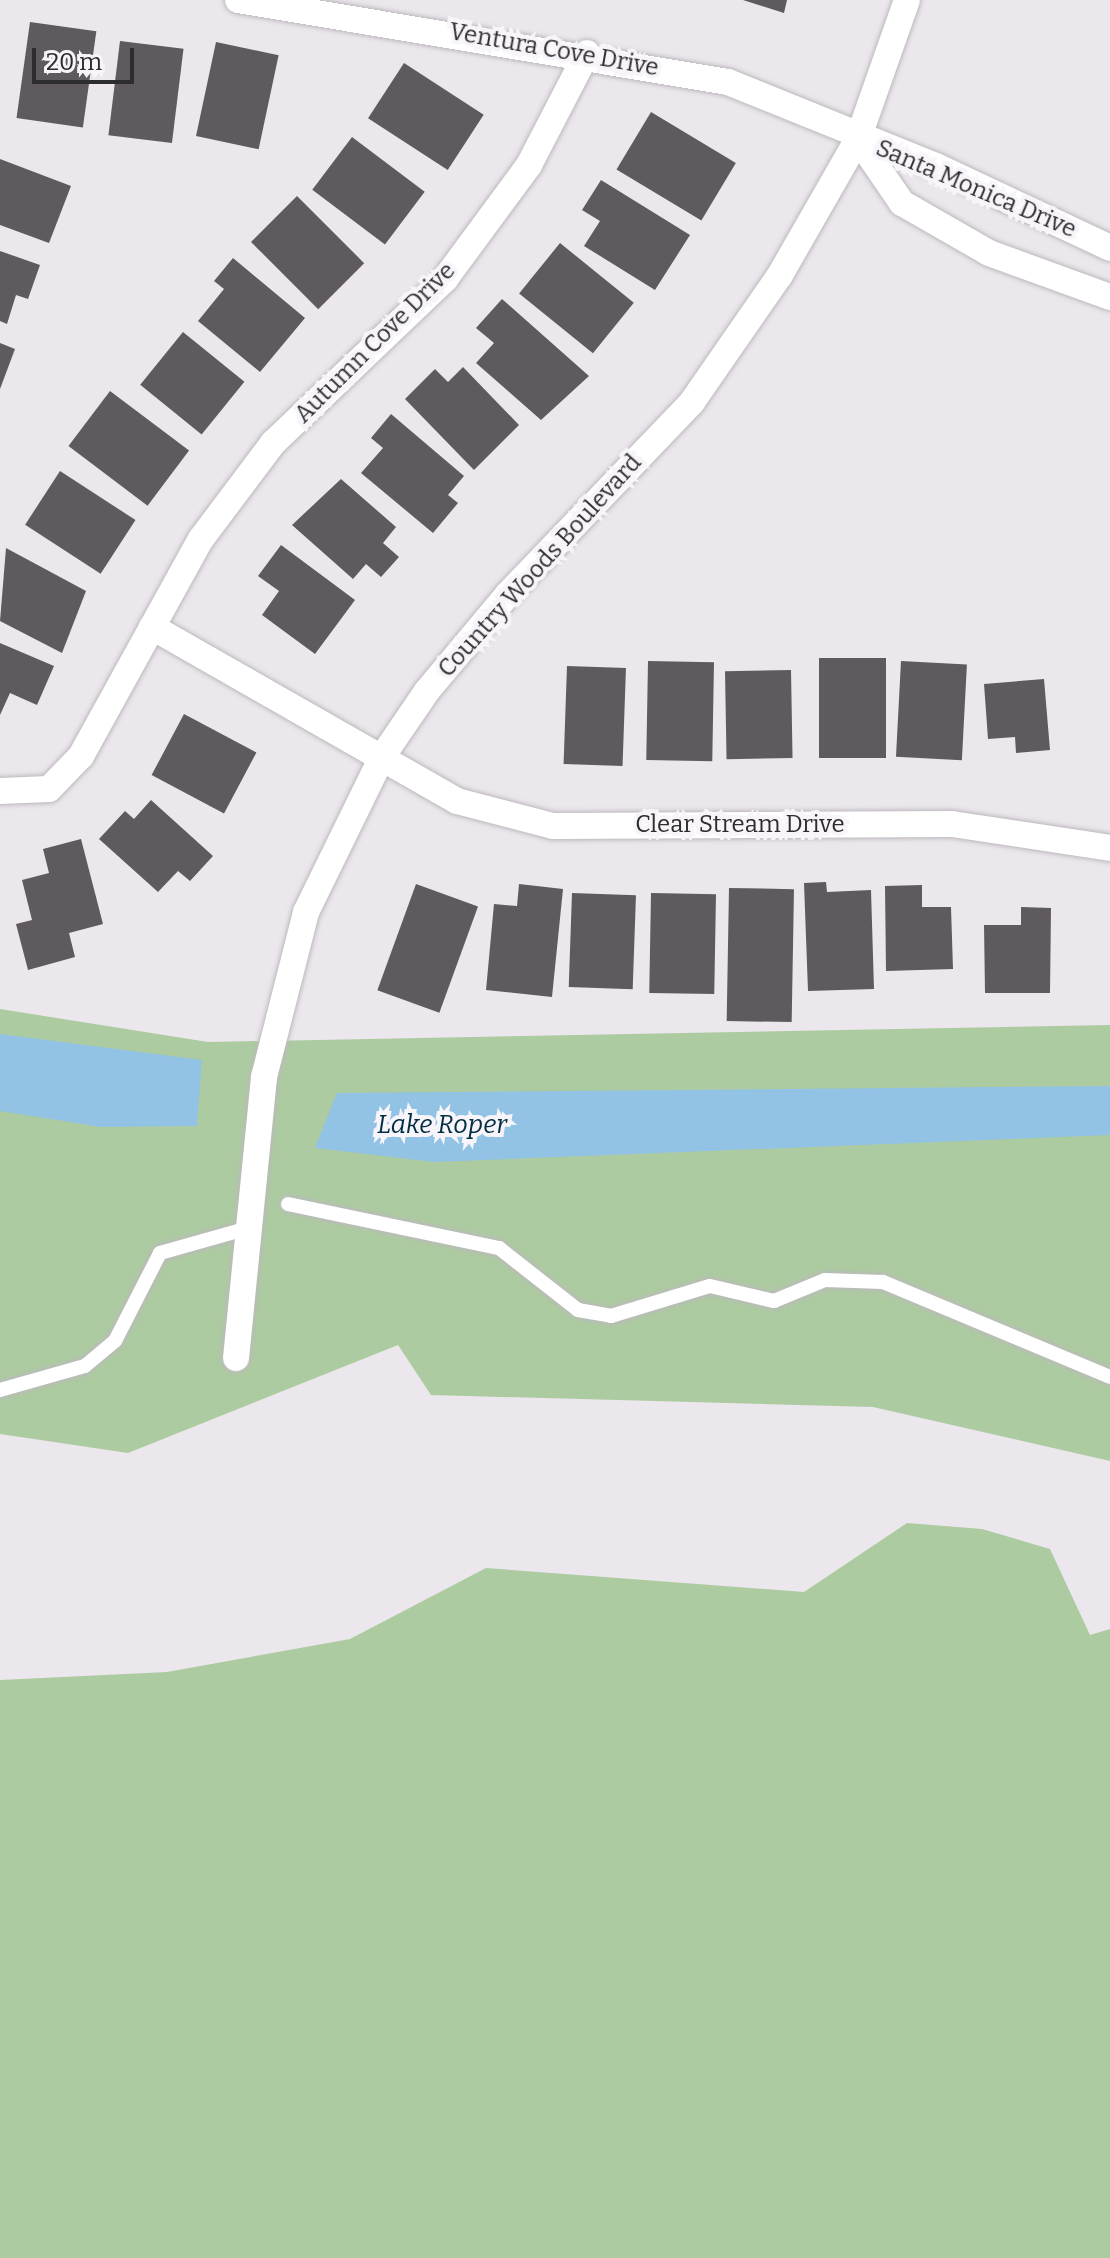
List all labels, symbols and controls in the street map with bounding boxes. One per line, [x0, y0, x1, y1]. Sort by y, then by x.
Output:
street label: Ventura Cove Drive [447, 17, 661, 83]
scale bar [36, 32, 138, 82]
text: 20 m [46, 48, 102, 76]
street label: Santa Monica Drive [872, 134, 1080, 244]
street label: Autumn Cove Drive [289, 257, 461, 429]
street label: Country Woods Boulevard [432, 449, 648, 683]
street label: Clear Stream Drive [635, 811, 845, 839]
water label: Lake Roper [377, 1109, 507, 1141]

